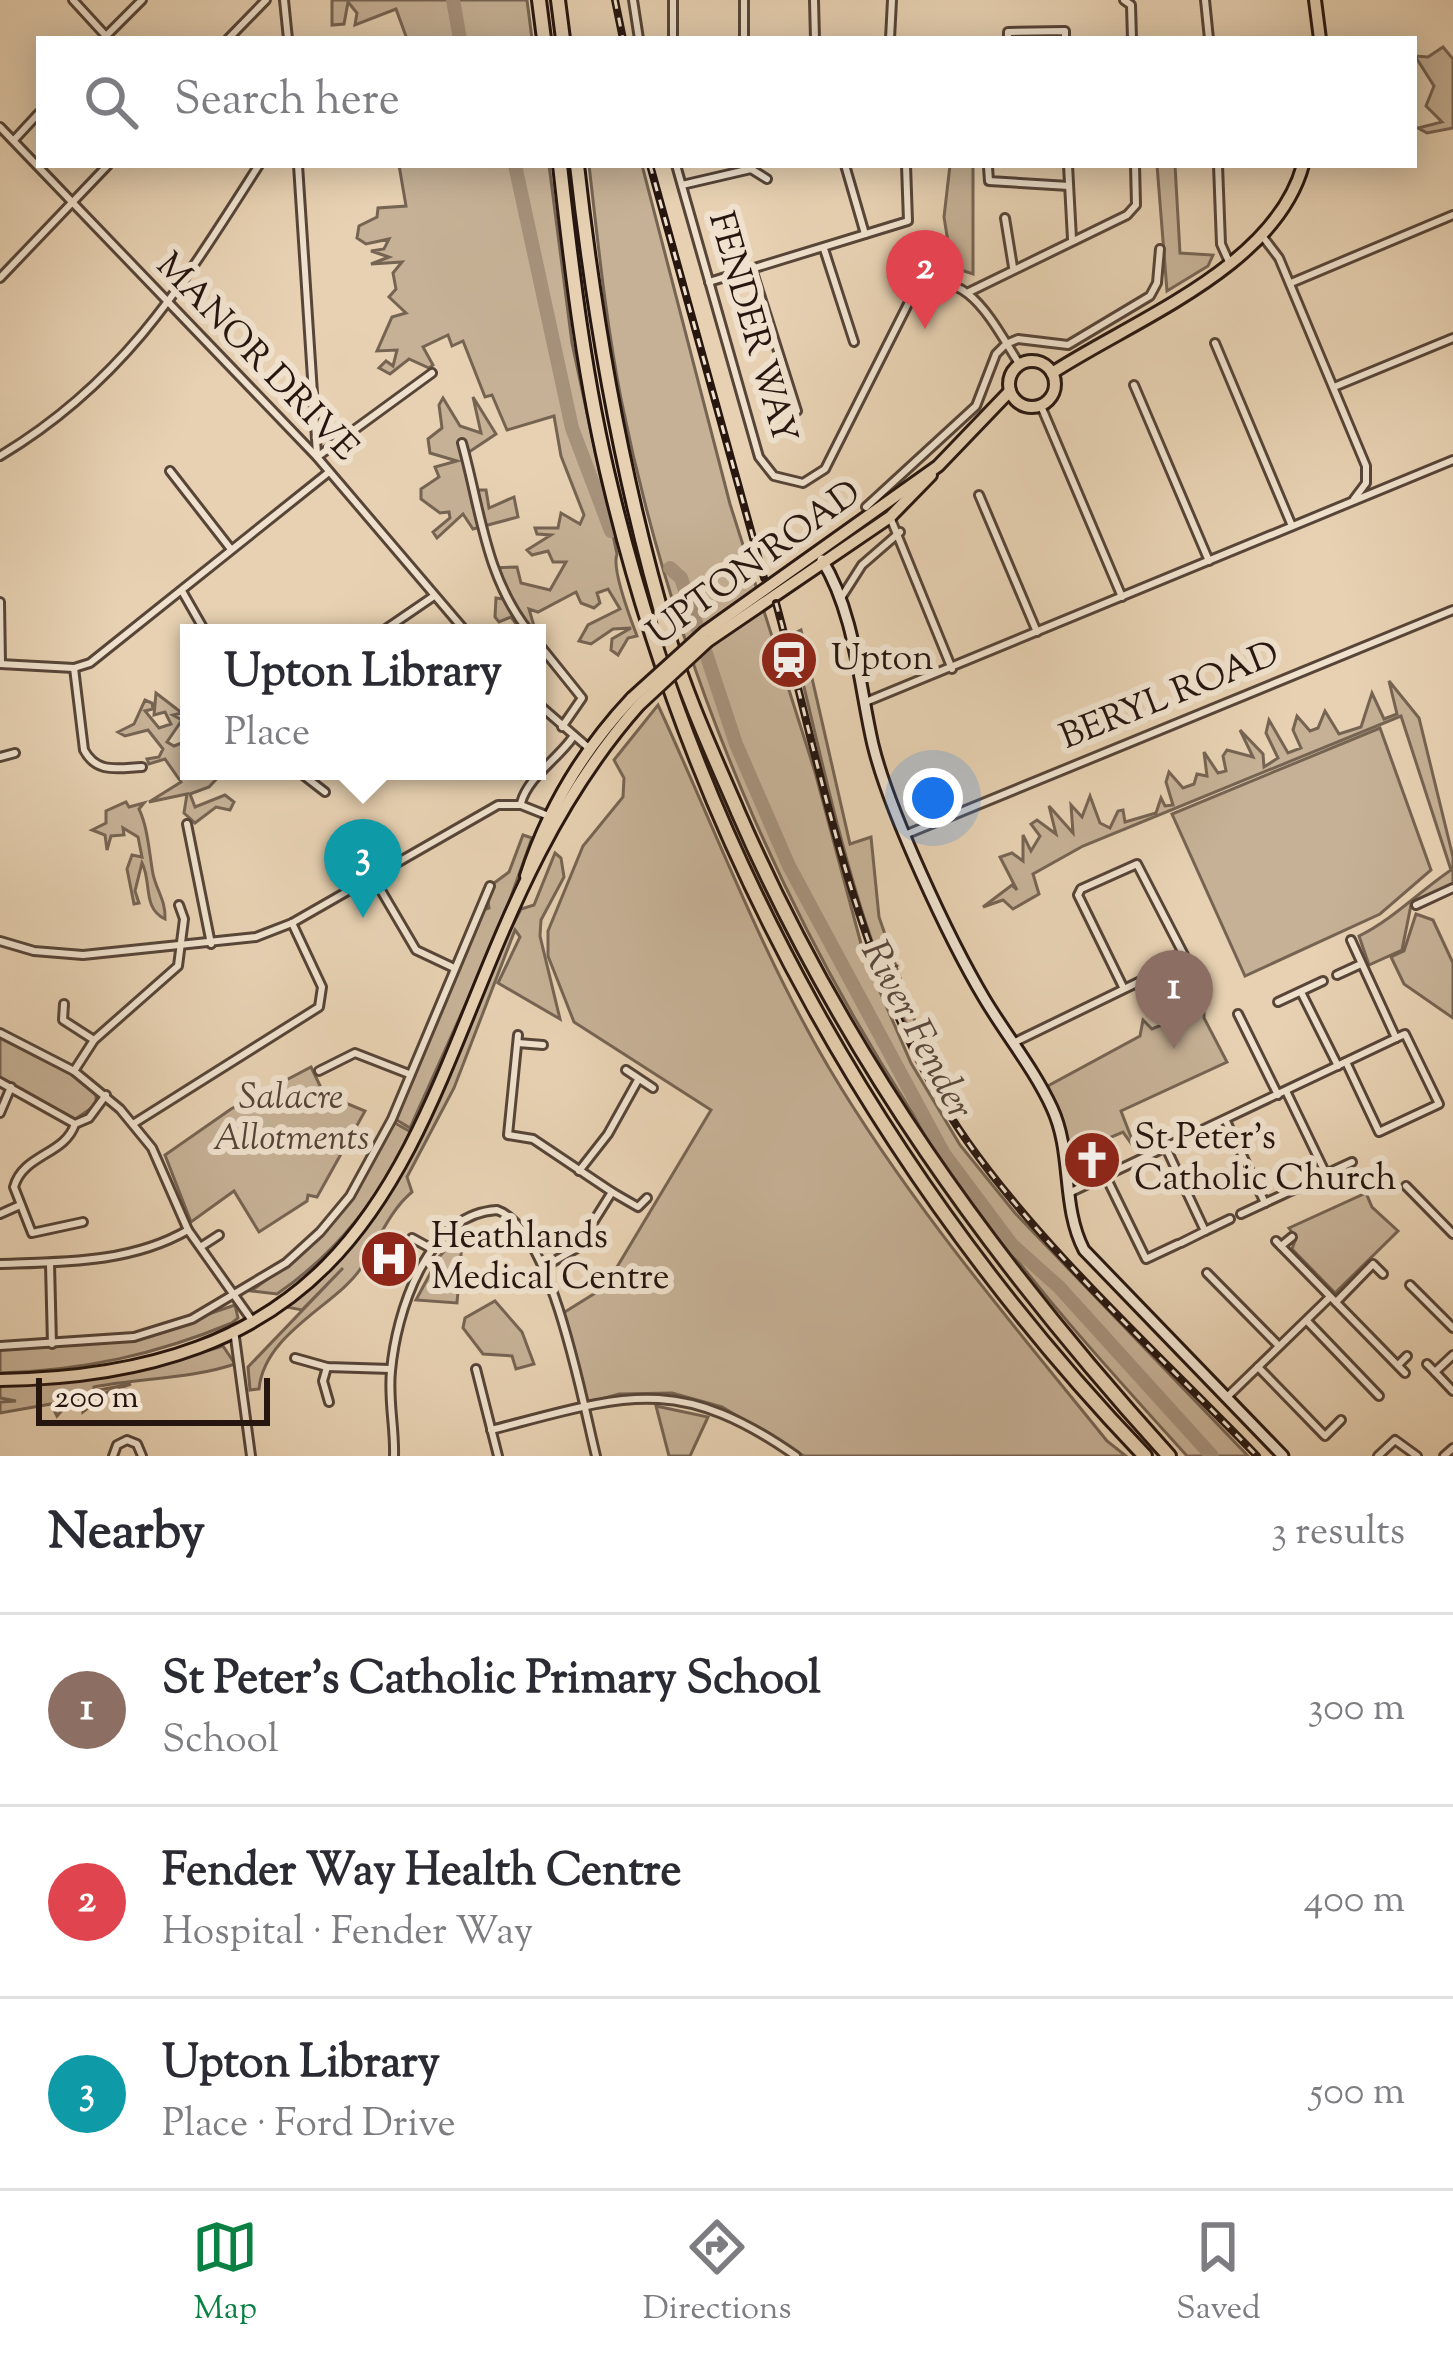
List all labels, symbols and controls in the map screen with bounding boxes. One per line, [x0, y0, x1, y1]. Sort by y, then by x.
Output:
search box [36, 36, 1417, 168]
icon: search [78, 69, 144, 135]
text: Search here [174, 70, 400, 135]
street label: FENDER WAY [693, 206, 809, 450]
pin: 2 [886, 230, 964, 329]
street label: MANOR DRIVE [143, 242, 369, 474]
street label: UPTON ROAD [637, 469, 873, 659]
popup [180, 624, 546, 780]
station icon: Upton [758, 629, 820, 691]
street label: BERYL ROAD [1053, 629, 1287, 765]
place label: Upton [831, 634, 933, 686]
text: Upton Library [224, 642, 502, 707]
text: Place [224, 707, 310, 763]
your location [903, 768, 963, 828]
pin: 3 [324, 819, 402, 918]
water label: River Fender [844, 932, 986, 1131]
pin: 1 [1135, 950, 1213, 1049]
park label: Salacre Allotments [213, 1073, 369, 1166]
place label: St Peter's Catholic Church [1134, 1113, 1397, 1206]
church icon: St Peter's Catholic Church [1061, 1129, 1123, 1191]
place label: Heathlands Medical Centre [431, 1212, 670, 1305]
hospital icon: Heathlands Medical Centre [358, 1228, 420, 1290]
scale bar [36, 1372, 270, 1425]
text: 200 m [54, 1375, 139, 1423]
text: Nearby [48, 1498, 205, 1571]
text: 3 results [1271, 1506, 1405, 1562]
text: St Peter's Catholic Primary School [162, 1649, 821, 1714]
text: 1 [80, 1682, 94, 1738]
text: 300 m [1308, 1682, 1405, 1738]
text: School [162, 1714, 279, 1770]
text: Fender Way Health Centre [162, 1841, 681, 1906]
text: 2 [78, 1874, 96, 1930]
text: 400 m [1304, 1874, 1405, 1930]
text: Hospital · Fender Way [162, 1906, 533, 1962]
text: Upton Library [162, 2033, 440, 2098]
text: 3 [79, 2066, 95, 2122]
text: 500 m [1310, 2066, 1405, 2122]
text: Place · Ford Drive [162, 2098, 456, 2154]
tab: Map [192, 2214, 258, 2334]
tab: Directions [643, 2214, 792, 2334]
tab: Saved [1176, 2214, 1261, 2334]

